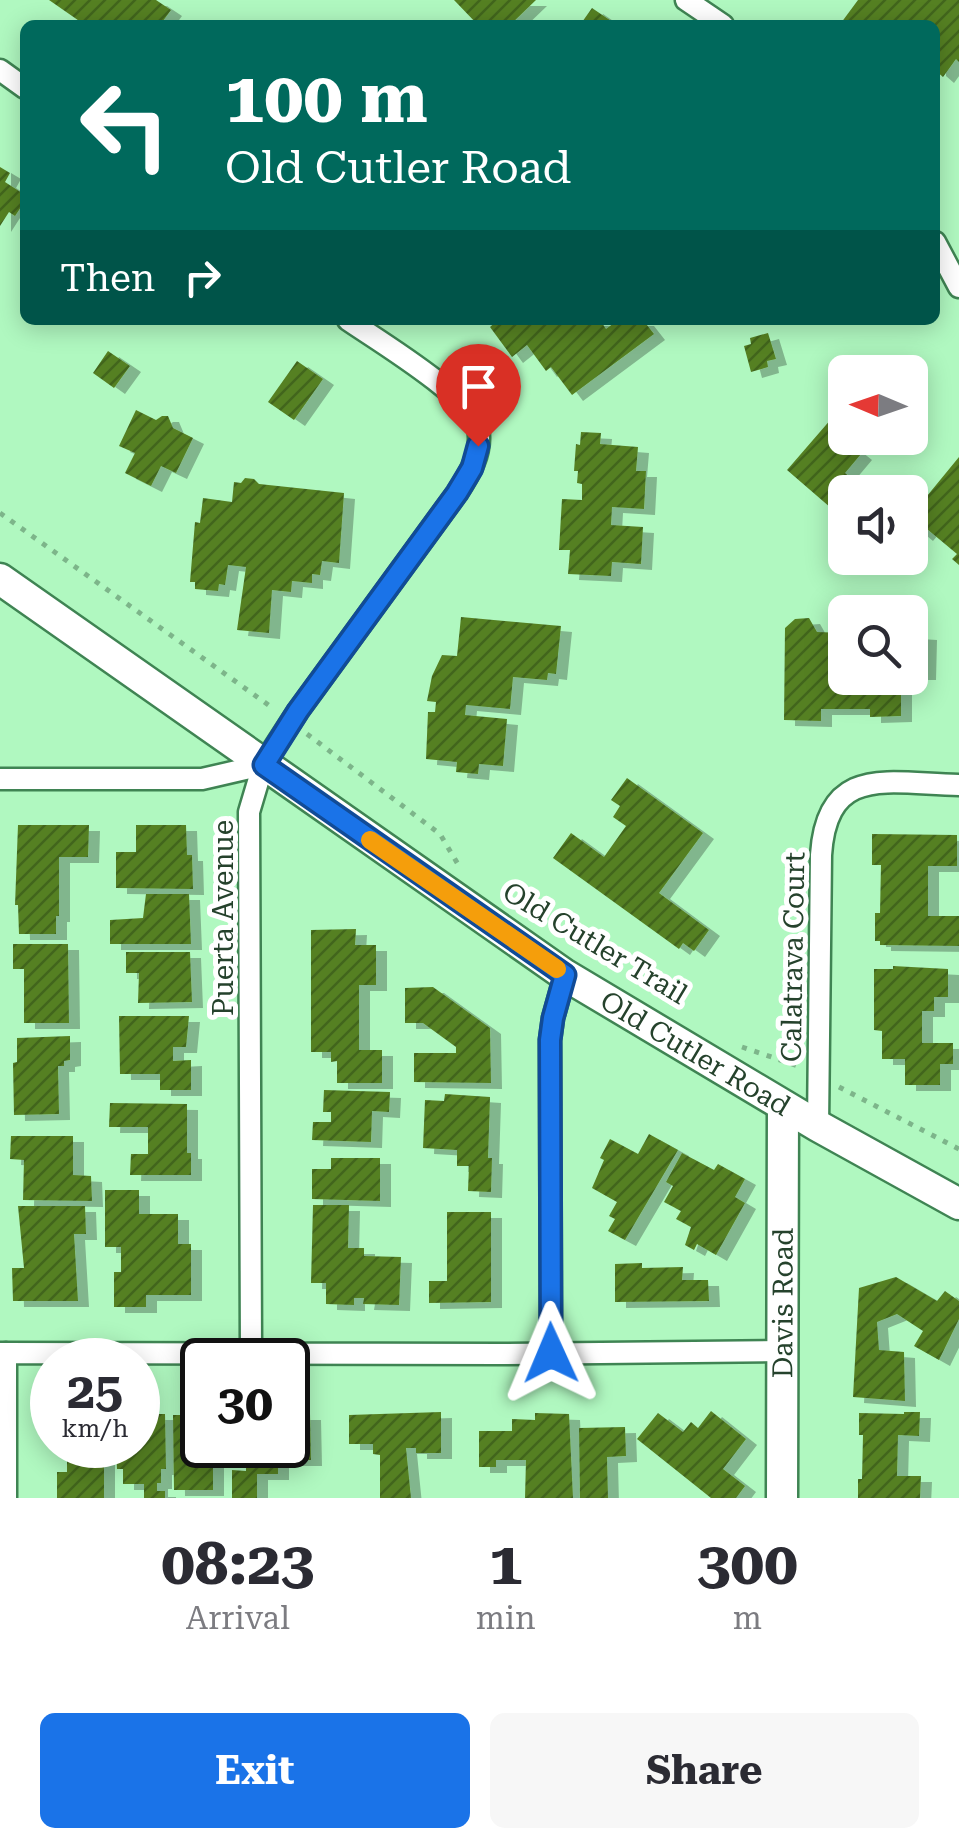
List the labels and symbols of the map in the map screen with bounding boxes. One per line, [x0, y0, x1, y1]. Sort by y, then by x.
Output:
pin [436, 344, 521, 447]
north arrow [828, 355, 928, 455]
street label: Puerta Avenue [207, 820, 240, 1016]
street label: Calatrava Court [775, 852, 811, 1062]
street label: Old Cutler Trail [497, 875, 693, 1011]
street label: Old Cutler Road [595, 984, 797, 1122]
street label: Davis Road [766, 1228, 799, 1378]
position arrow [499, 1301, 603, 1405]
speed limit sign: 30 [180, 1338, 310, 1468]

